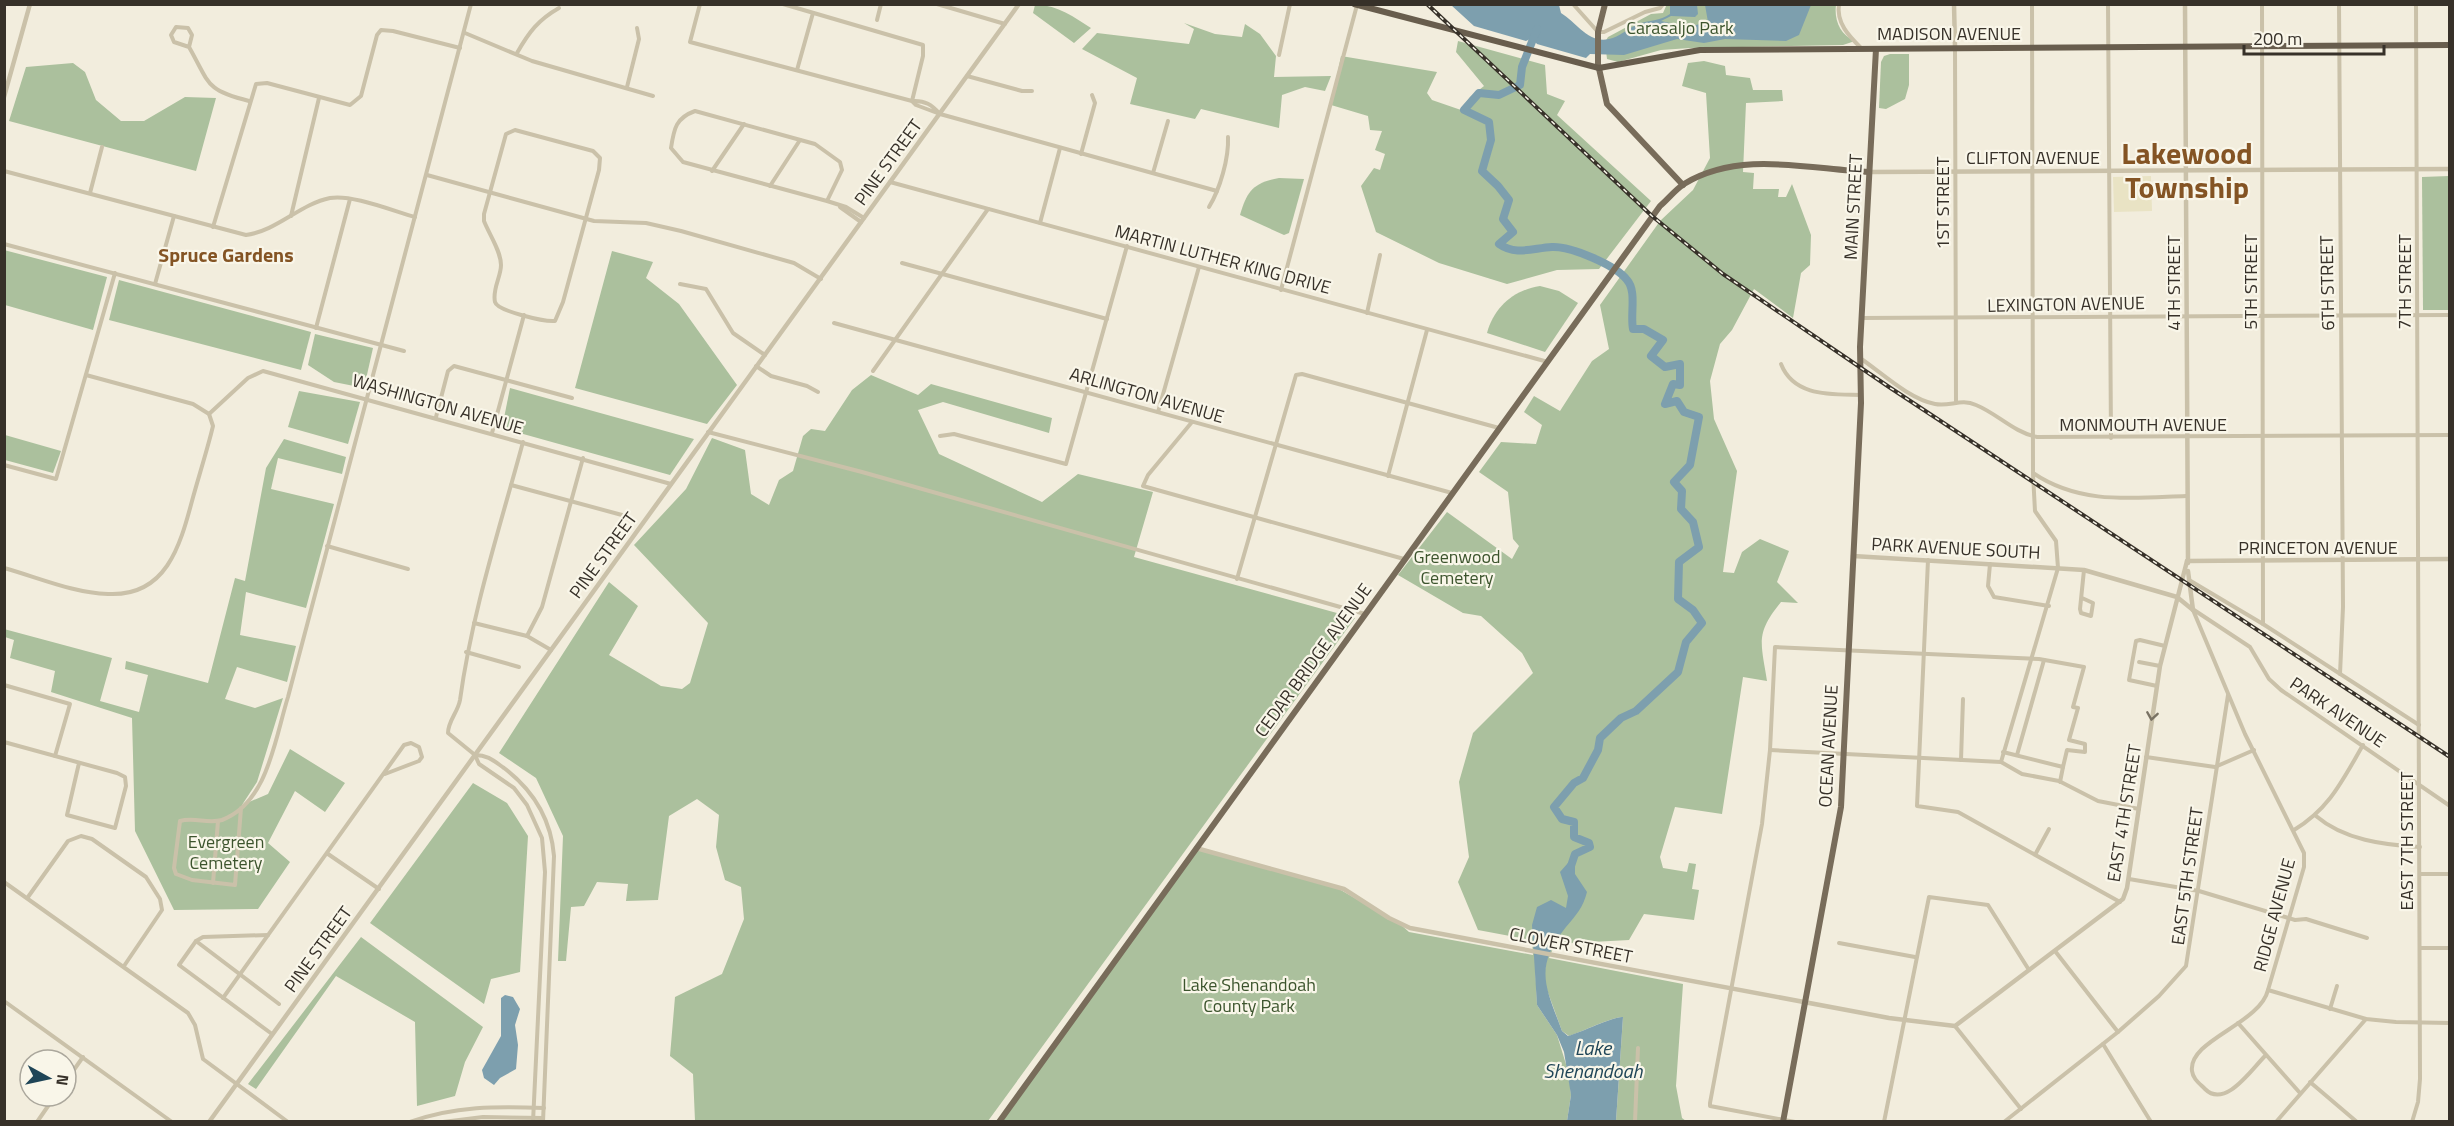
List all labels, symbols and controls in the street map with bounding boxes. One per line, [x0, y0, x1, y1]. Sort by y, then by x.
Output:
park label: Carasaljo Park [1626, 14, 1734, 41]
scale bar [2244, 18, 2384, 56]
street label: MADISON AVENUE [1877, 20, 2021, 47]
text: 200 m [2253, 25, 2302, 52]
street label: PINE STREET [847, 113, 929, 211]
district label: Lakewood Township [2121, 130, 2253, 210]
street label: CLIFTON AVENUE [1966, 144, 2100, 171]
street label: MAIN STREET [1837, 153, 1869, 261]
street label: 1ST STREET [1929, 156, 1956, 249]
street label: MARTIN LUTHER KING DRIVE [1112, 217, 1334, 301]
street label: 5TH STREET [2237, 234, 2264, 330]
street label: 7TH STREET [2391, 234, 2418, 330]
street label: 4TH STREET [2160, 235, 2187, 331]
street label: 6TH STREET [2313, 235, 2341, 331]
district label: Spruce Gardens [158, 239, 294, 270]
street label: LEXINGTON AVENUE [1987, 289, 2145, 319]
street label: ARLINGTON AVENUE [1067, 360, 1227, 430]
street label: WASHINGTON AVENUE [349, 367, 527, 441]
street label: MONMOUTH AVENUE [2059, 411, 2227, 438]
street label: PINE STREET [562, 506, 644, 604]
street label: PARK AVENUE SOUTH [1871, 530, 2041, 566]
street label: PRINCETON AVENUE [2238, 534, 2398, 561]
park label: Greenwood Cemetery [1413, 543, 1501, 591]
street label: CEDAR BRIDGE AVENUE [1248, 577, 1378, 743]
street label: PARK AVENUE [2285, 670, 2391, 754]
street label: OCEAN AVENUE [1811, 684, 1845, 808]
one-way arrow [2147, 712, 2159, 721]
street label: EAST 4TH STREET [2100, 742, 2148, 884]
street label: EAST 7TH STREET [2393, 771, 2420, 911]
street label: EAST 5TH STREET [2164, 805, 2210, 947]
park label: Evergreen Cemetery [188, 828, 264, 876]
street label: RIDGE AVENUE [2246, 855, 2302, 975]
street label: PINE STREET [277, 900, 359, 998]
street label: CLOVER STREET [1507, 920, 1635, 970]
park label: Lake Shenandoah County Park [1182, 971, 1316, 1019]
water label: Lake Shenandoah [1544, 1032, 1644, 1086]
north arrow [18, 1048, 78, 1108]
text: N [50, 1073, 76, 1087]

